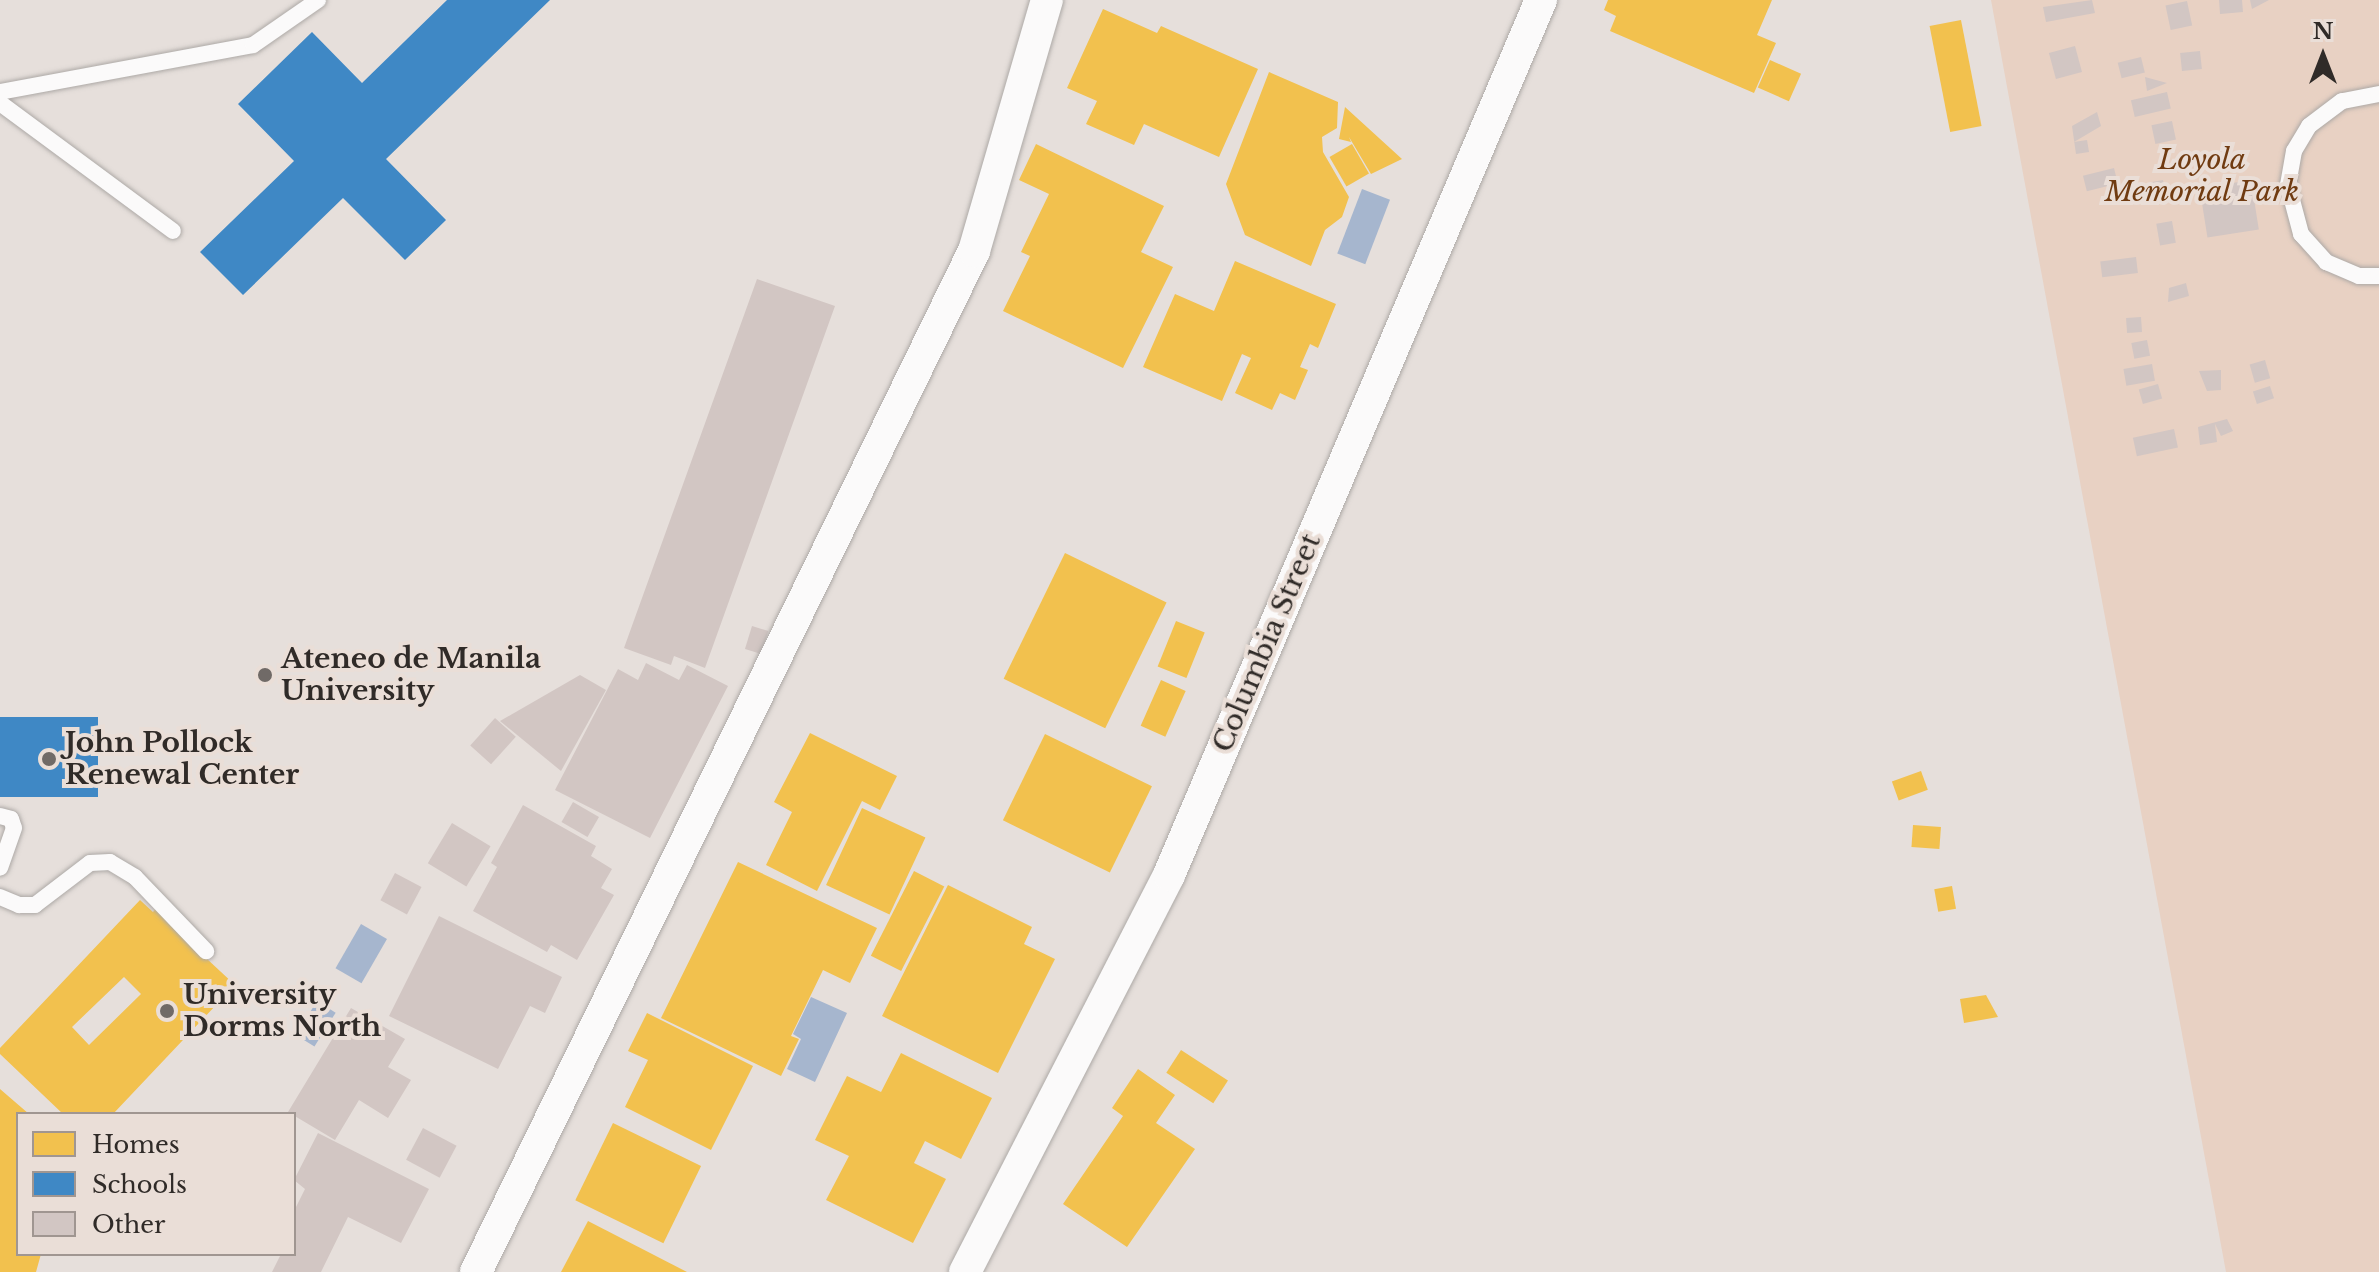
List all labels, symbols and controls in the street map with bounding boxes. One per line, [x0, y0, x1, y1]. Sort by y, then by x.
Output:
north arrow [2283, 16, 2363, 96]
text: N [2313, 18, 2333, 45]
park label: Loyola Memorial Park [2104, 143, 2300, 209]
street label: Columbia Street [1206, 529, 1328, 757]
place label: Ateneo de Manila University [281, 642, 541, 708]
marker: Ateneo de Manila University [256, 666, 274, 684]
place label: John Pollock Renewal Center [65, 726, 299, 792]
marker: John Pollock Renewal Center [40, 750, 58, 768]
place label: University Dorms North [183, 978, 381, 1044]
marker: University Dorms North [158, 1002, 176, 1020]
legend [16, 1112, 296, 1256]
text: Homes [92, 1130, 180, 1159]
text: Schools [92, 1170, 187, 1199]
text: Other [92, 1210, 166, 1239]

